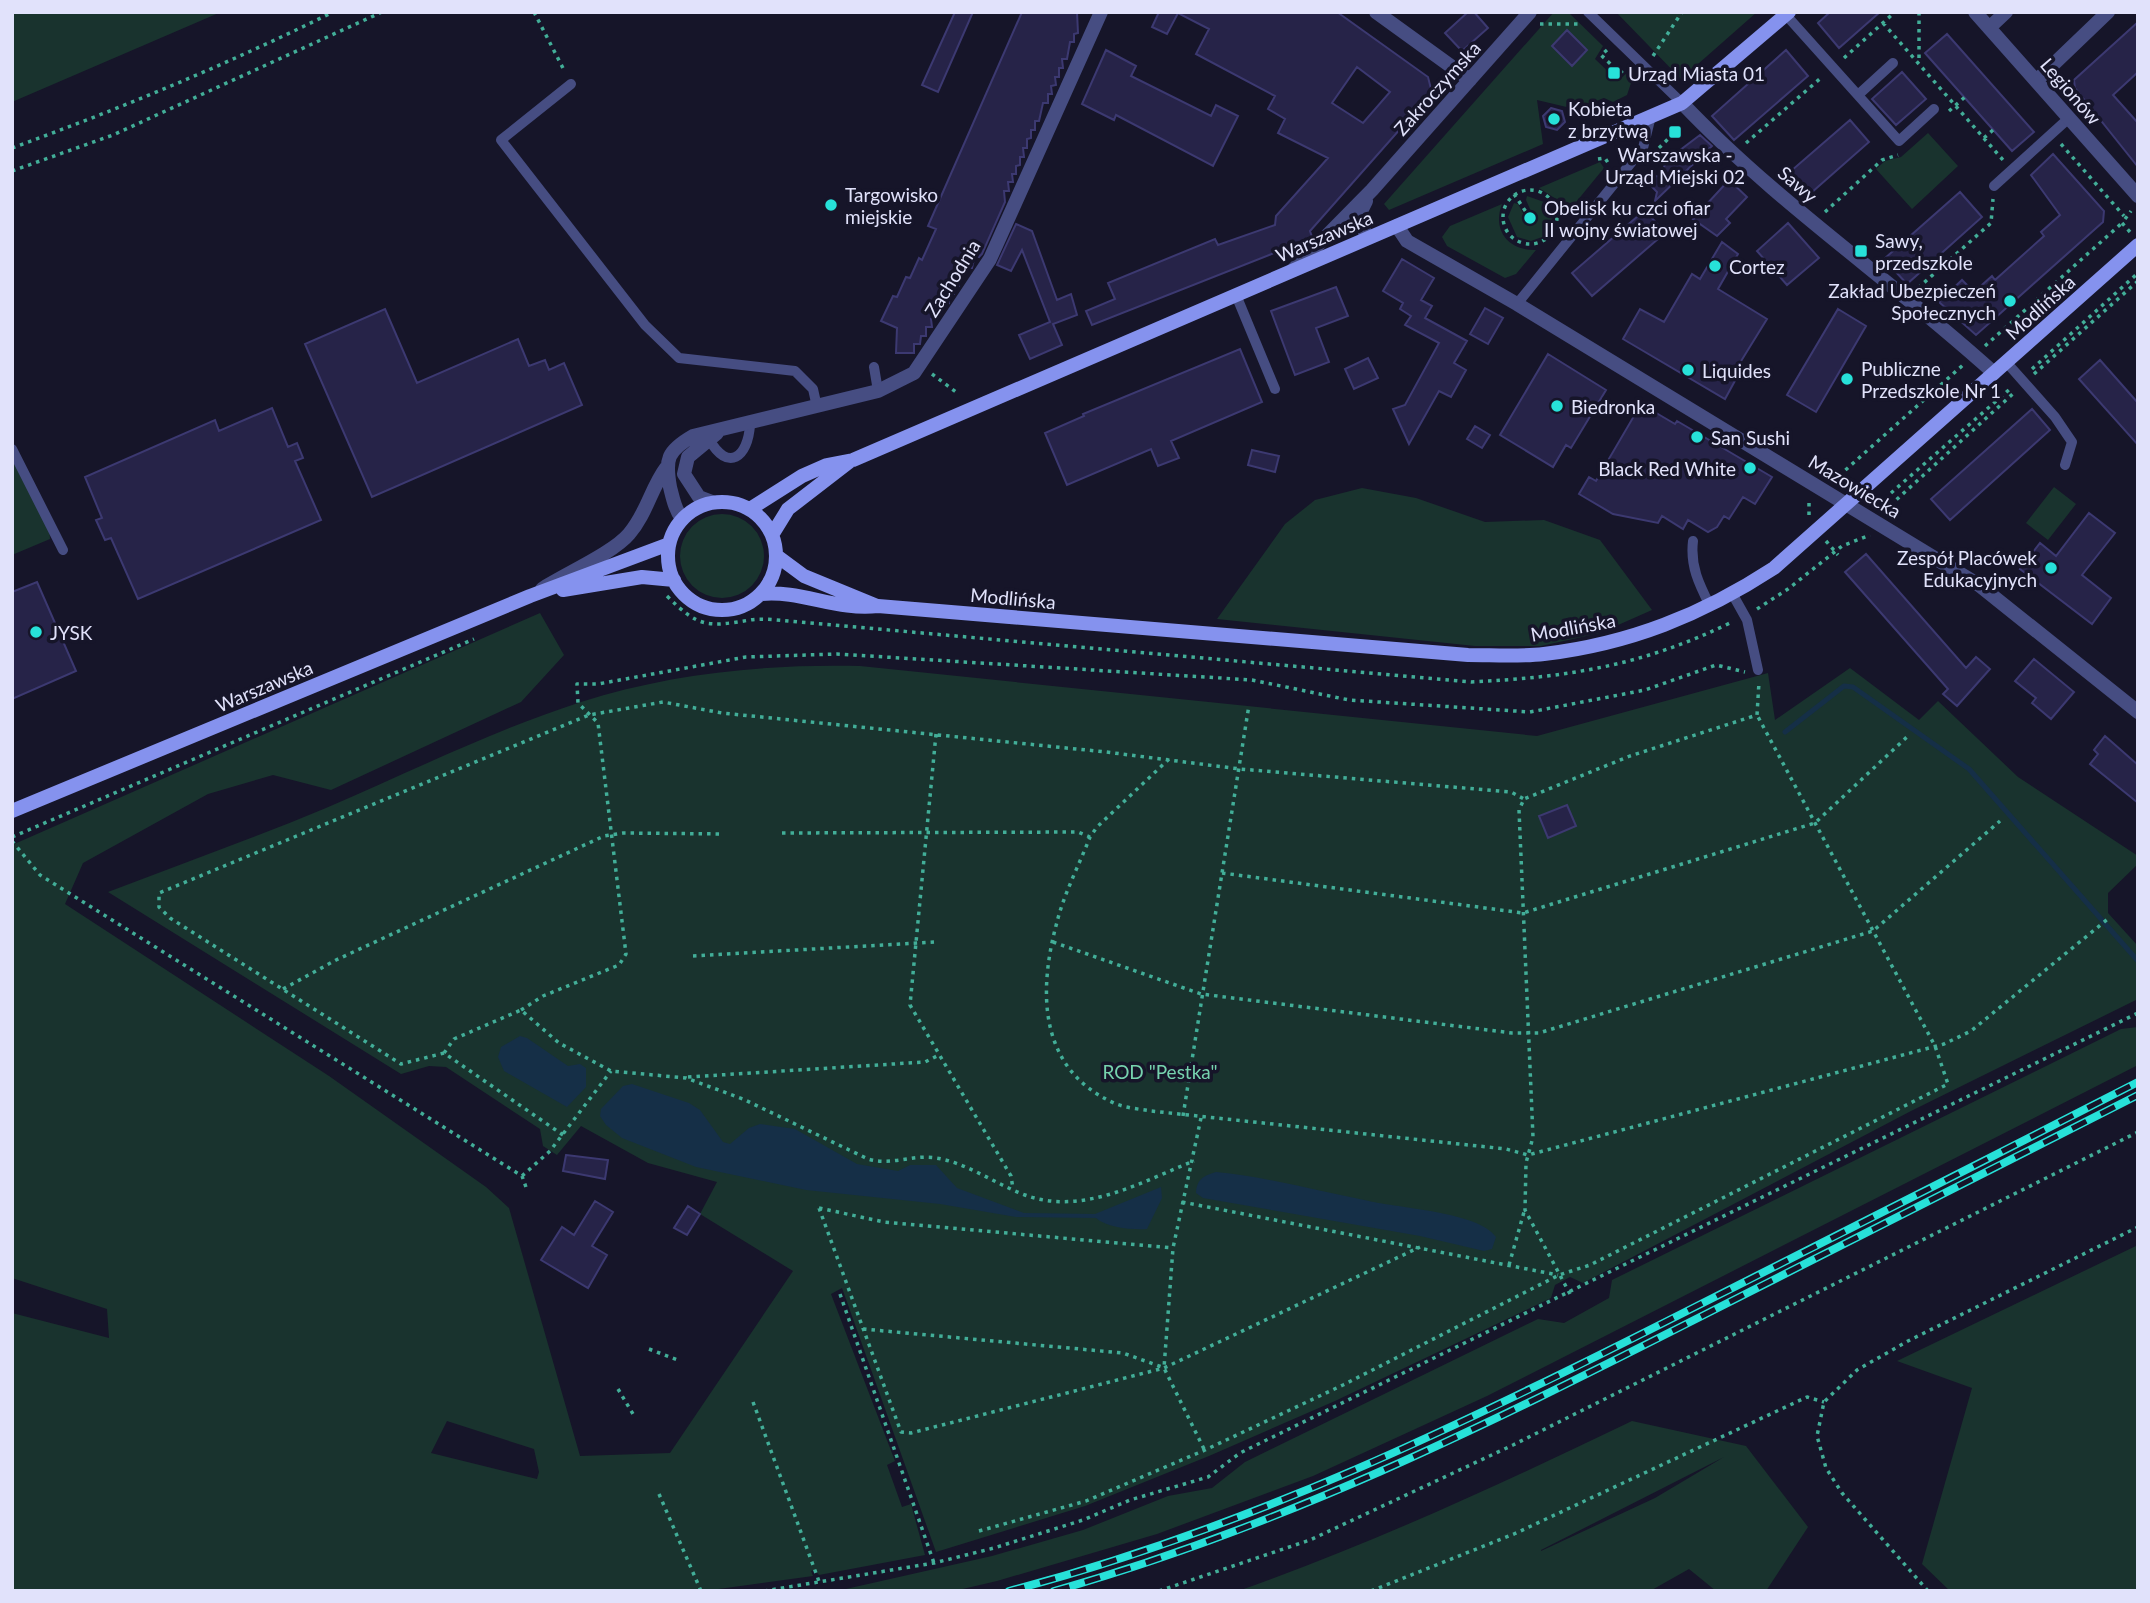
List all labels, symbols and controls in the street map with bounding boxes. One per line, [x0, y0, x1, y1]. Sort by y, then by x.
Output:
street label: Zakroczymska [1389, 36, 1485, 140]
street label: Legionów [2036, 53, 2106, 129]
place label: Urząd Miasta 01 [1628, 62, 1765, 85]
marker: Urząd Miasta 01 [1606, 65, 1622, 81]
place label: Kobieta z brzytwą [1568, 97, 1649, 142]
marker: Kobieta z brzytwą [1546, 111, 1562, 127]
marker: Warszawska - Urząd Miejski 02 [1667, 124, 1683, 140]
place label: Warszawska - Urząd Miejski 02 [1605, 143, 1745, 188]
street label: Sawy [1774, 161, 1822, 207]
place label: Targowisko miejskie [845, 183, 938, 228]
place label: Obelisk ku czci ofiar II wojny światowej [1544, 196, 1710, 241]
marker: Targowisko miejskie [823, 197, 839, 213]
street label: Warszawska [1272, 205, 1376, 267]
marker: Obelisk ku czci ofiar II wojny światowej [1522, 210, 1538, 226]
place label: Sawy, przedszkole [1875, 229, 1973, 274]
street label: Zachodnia [919, 235, 985, 321]
marker: Sawy, przedszkole [1853, 243, 1869, 259]
place label: Cortez [1729, 255, 1785, 278]
marker: Cortez [1707, 258, 1723, 274]
street label: Modlińska [2000, 270, 2080, 344]
place label: Zakład Ubezpieczeń Społecznych [1828, 279, 1996, 324]
marker: Zakład Ubezpieczeń Społecznych [2002, 293, 2018, 309]
place label: Publiczne Przedszkole Nr 1 [1861, 357, 2001, 402]
place label: Liquides [1702, 359, 1771, 382]
marker: Liquides [1680, 362, 1696, 378]
marker: Publiczne Przedszkole Nr 1 [1839, 371, 1855, 387]
place label: Biedronka [1571, 395, 1655, 418]
marker: Biedronka [1549, 398, 1565, 414]
place label: San Sushi [1711, 426, 1790, 449]
marker: San Sushi [1689, 429, 1705, 445]
street label: Mazowiecka [1805, 449, 1905, 523]
place label: Black Red White [1598, 457, 1736, 480]
marker: Black Red White [1742, 460, 1758, 476]
place label: Zespół Placówek Edukacyjnych [1897, 546, 2037, 591]
marker: Zespół Placówek Edukacyjnych [2043, 560, 2059, 576]
street label: Modlińska [969, 583, 1057, 613]
street label: Modlińska [1529, 608, 1617, 646]
place label: JYSK [50, 621, 93, 644]
marker: JYSK [28, 624, 44, 640]
street label: Warszawska [212, 655, 316, 717]
park label: ROD "Pestka" [1102, 1060, 1218, 1083]

